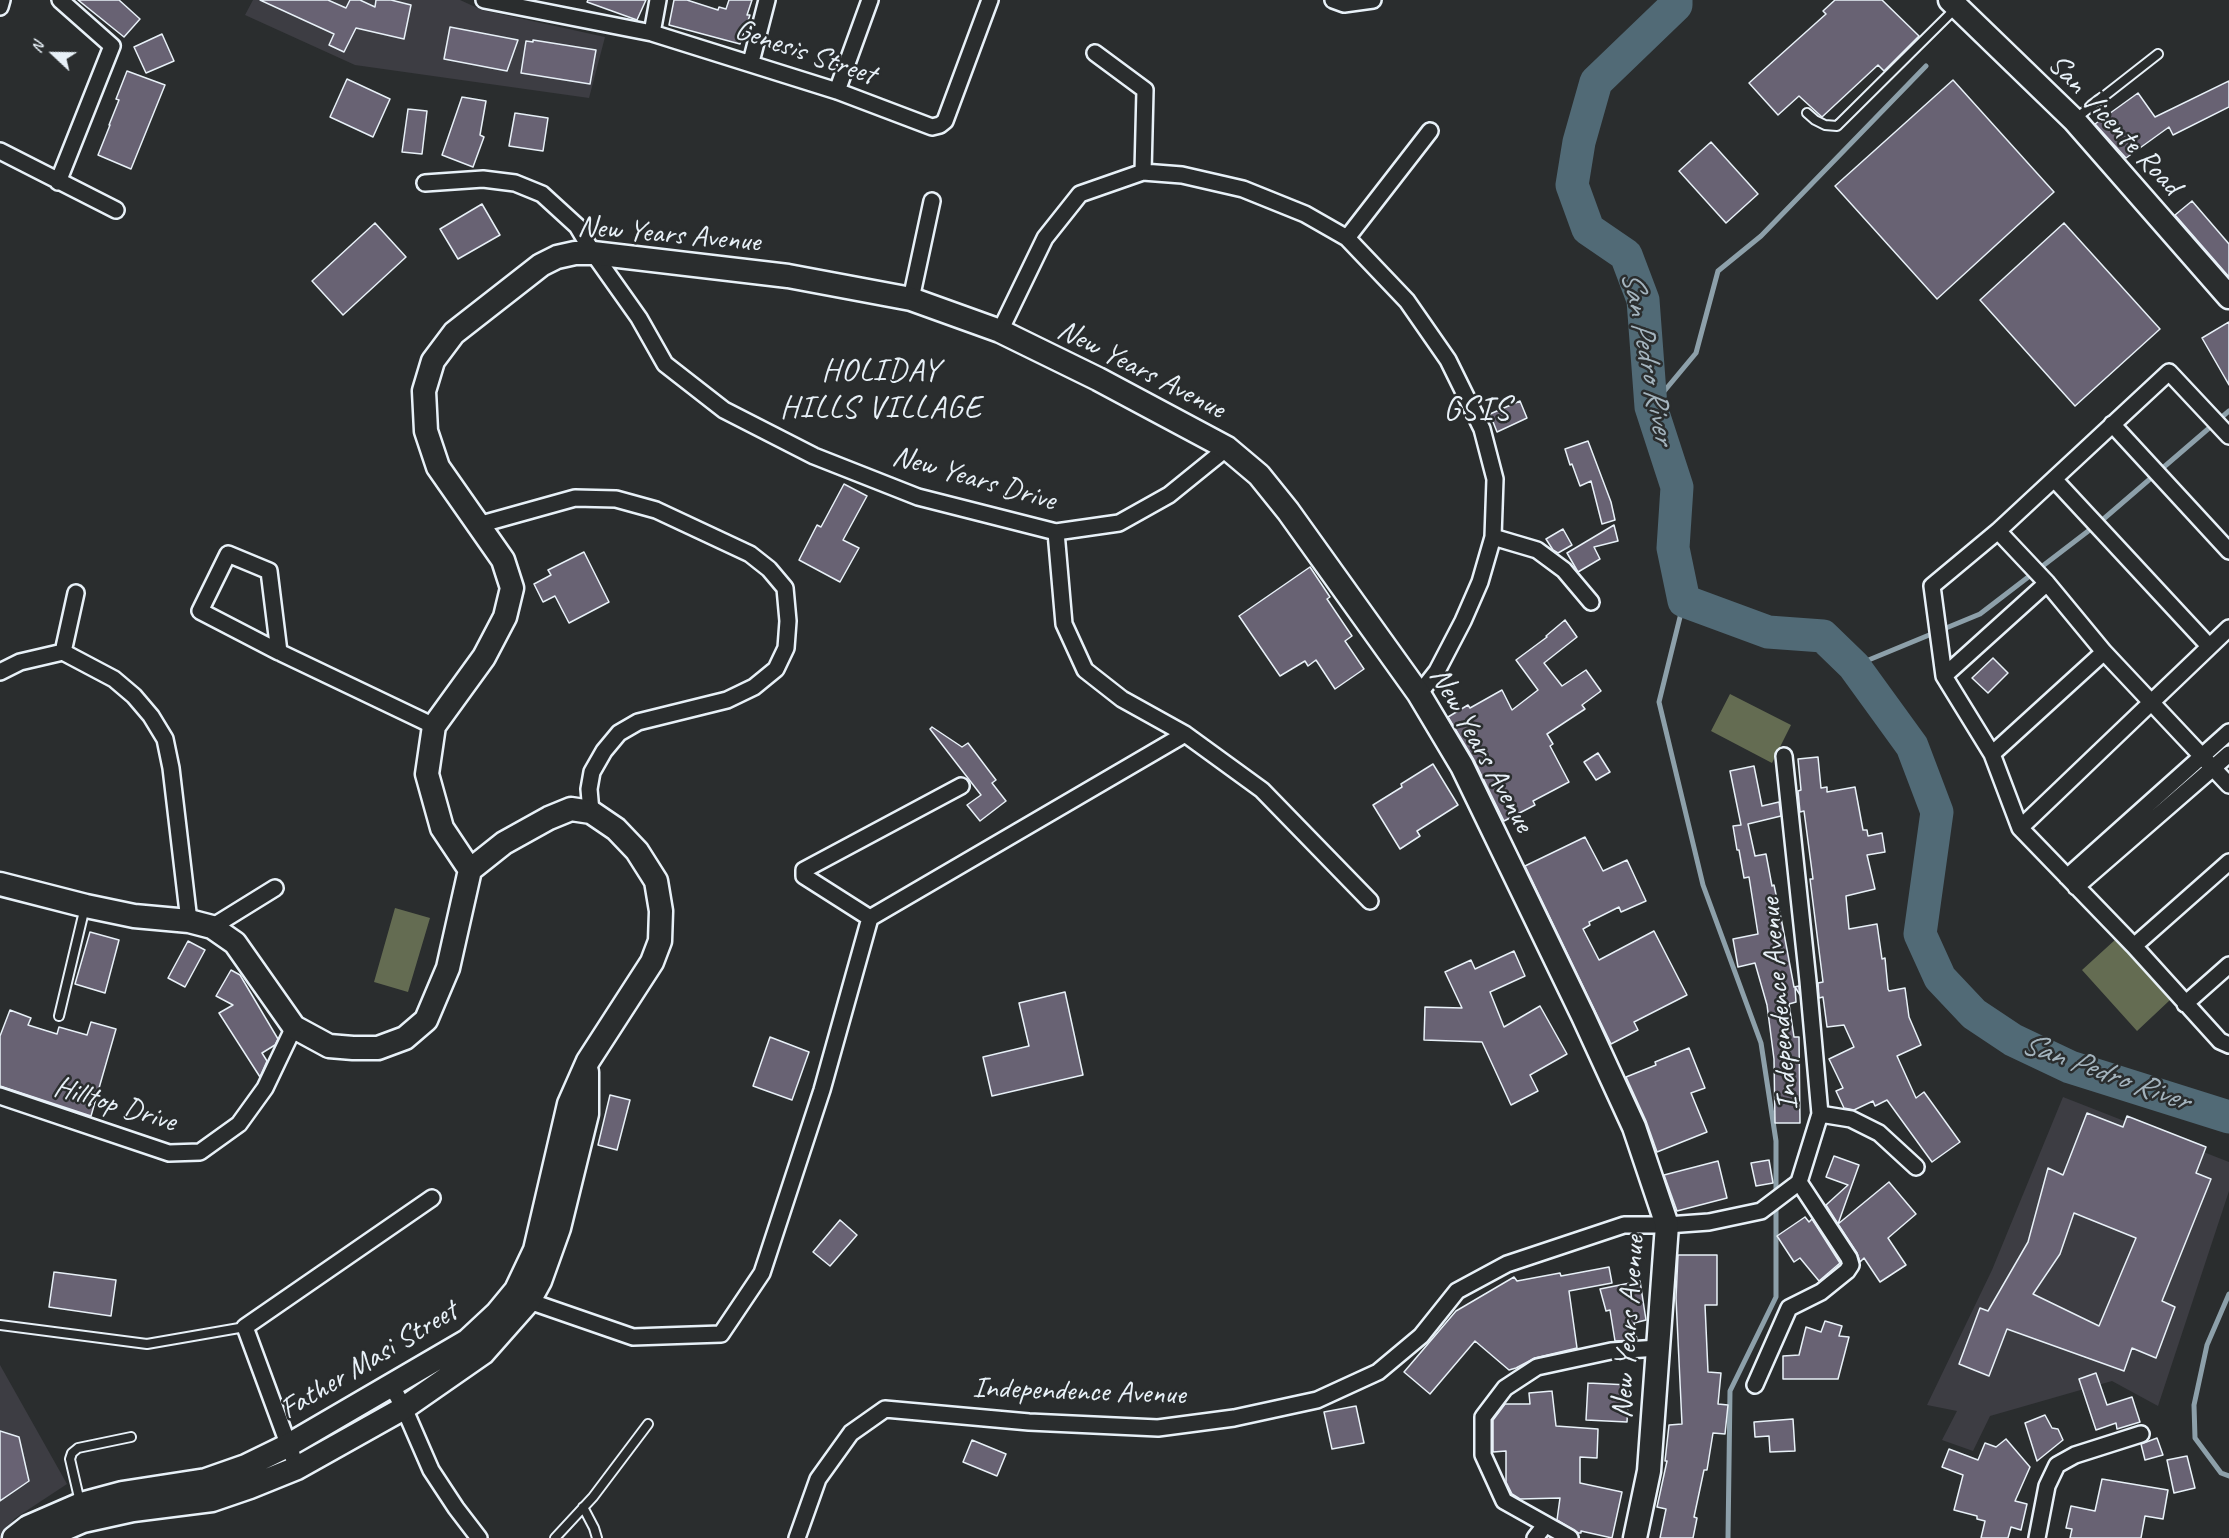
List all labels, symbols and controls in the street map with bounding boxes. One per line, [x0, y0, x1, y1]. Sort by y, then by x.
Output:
street label: Genesis Street [730, 12, 880, 94]
north arrow [24, 24, 84, 84]
text: N [26, 39, 48, 56]
street label: San Vicente Road [2040, 47, 2188, 203]
street label: New Years Avenue [576, 209, 762, 261]
water label: San Pedro River [1611, 267, 1683, 447]
street label: New Years Avenue [1051, 312, 1231, 428]
district label: HOLIDAY HILLS VILLAGE [781, 353, 981, 428]
district label: GSIS [1444, 390, 1510, 430]
street label: New Years Drive [888, 439, 1060, 519]
street label: New Years Avenue [1421, 661, 1541, 839]
street label: Independence Avenue [1753, 896, 1807, 1112]
water label: San Pedro River [2016, 1025, 2194, 1121]
street label: Hilltop Drive [50, 1069, 180, 1141]
street label: New Years Avenue [1605, 1234, 1653, 1420]
street label: Father Masi Street [274, 1294, 464, 1428]
street label: Independence Avenue [972, 1370, 1186, 1414]

